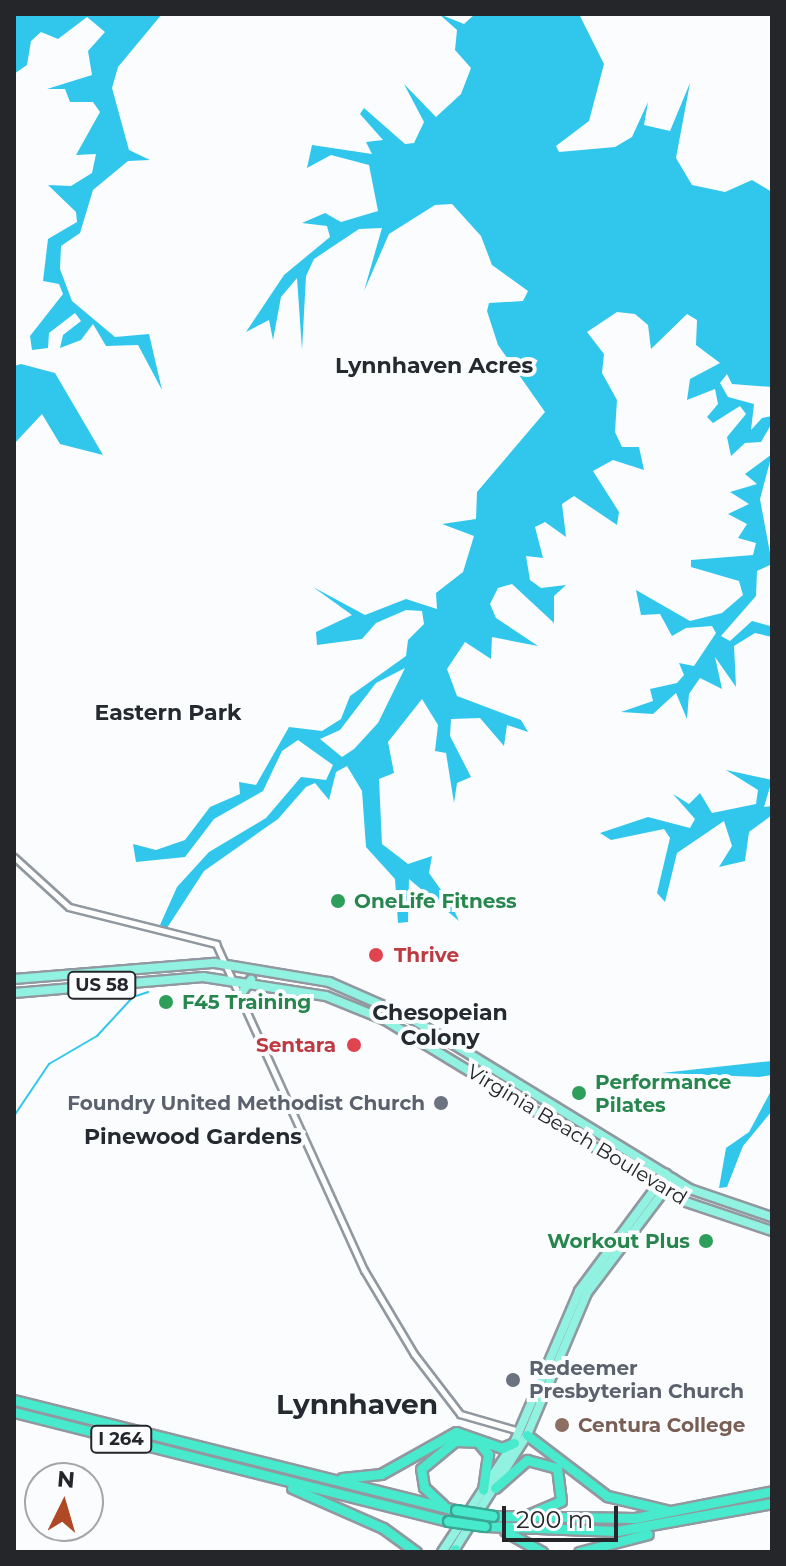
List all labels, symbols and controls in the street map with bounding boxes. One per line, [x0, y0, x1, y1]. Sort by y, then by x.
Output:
district label: Lynnhaven Acres [335, 353, 533, 379]
district label: Eastern Park [94, 700, 242, 726]
place label: OneLife Fitness [354, 889, 517, 913]
marker: OneLife Fitness [329, 892, 347, 910]
place label: Thrive [394, 943, 459, 967]
marker: Thrive [365, 944, 387, 966]
road number: US 58 [66, 971, 138, 999]
place label: F45 Training [182, 990, 311, 1014]
marker: F45 Training [157, 993, 175, 1011]
district label: Chesopeian Colony [372, 999, 508, 1050]
place label: Sentara [256, 1033, 336, 1057]
marker: Sentara [343, 1034, 365, 1056]
street label: Virginia Beach Boulevard [463, 1060, 691, 1210]
place label: Performance Pilates [595, 1070, 731, 1117]
marker: Performance Pilates [570, 1084, 588, 1102]
place label: Foundry United Methodist Church [67, 1091, 425, 1115]
marker: Foundry United Methodist Church [432, 1094, 450, 1112]
district label: Pinewood Gardens [84, 1124, 302, 1150]
place label: Workout Plus [547, 1229, 690, 1253]
marker: Workout Plus [697, 1232, 715, 1250]
place label: Redeemer Presbyterian Church [529, 1356, 744, 1403]
marker: Redeemer Presbyterian Church [504, 1371, 522, 1389]
district label: Lynnhaven [276, 1387, 438, 1421]
place label: Centura College [578, 1413, 745, 1437]
marker: Centura College [553, 1416, 571, 1434]
road number: I 264 [89, 1425, 153, 1453]
north arrow [24, 1462, 104, 1542]
text: N [56, 1465, 76, 1494]
scale bar [506, 1490, 622, 1540]
text: 200 m [516, 1505, 593, 1534]

